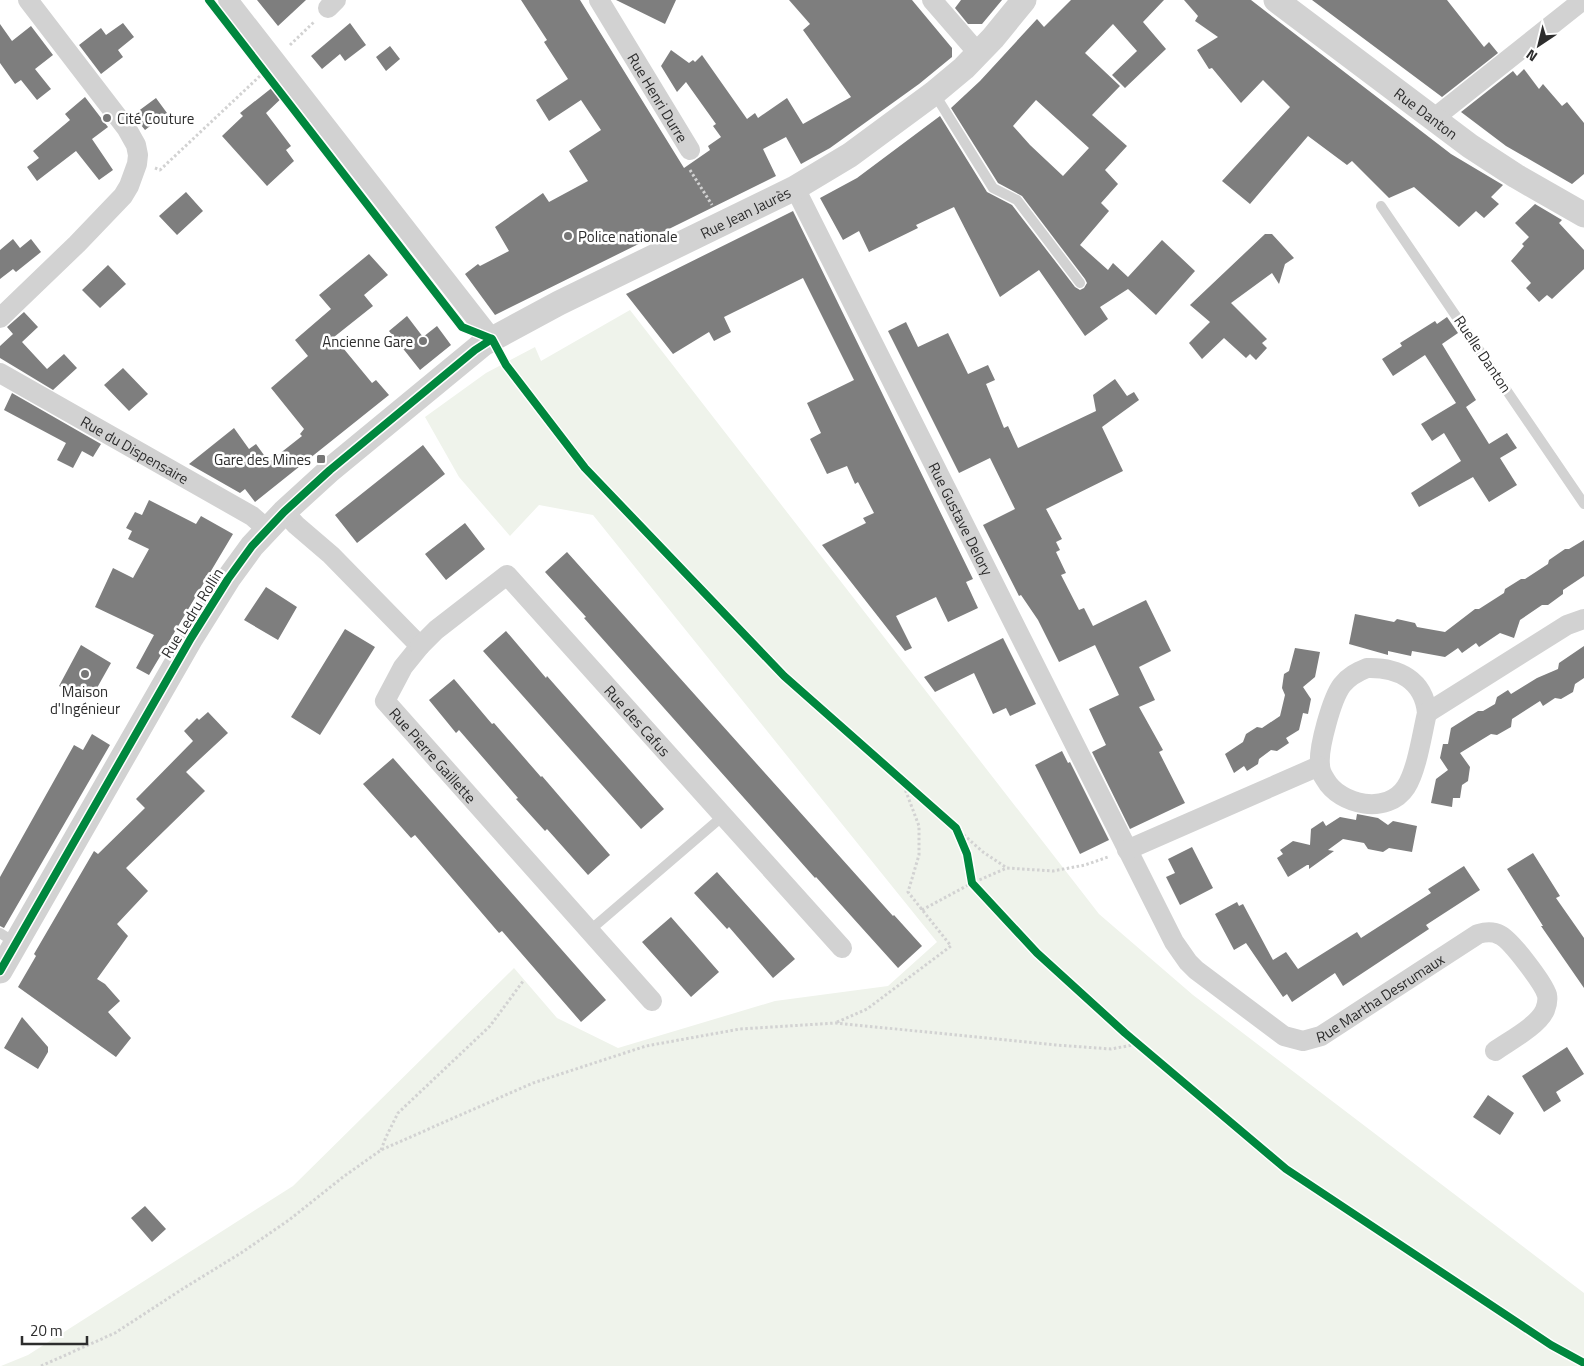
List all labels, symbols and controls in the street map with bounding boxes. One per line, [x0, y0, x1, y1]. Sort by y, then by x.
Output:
north arrow [1514, 20, 1564, 70]
text: N [1521, 45, 1541, 67]
street label: Rue Henri Durre [622, 48, 694, 147]
street label: Rue Danton [1390, 81, 1463, 145]
place label: Cité Couture [117, 107, 194, 130]
marker: Cité Couture [101, 112, 113, 124]
street label: Rue Jean Jaurès [696, 180, 794, 244]
place label: Police nationale [578, 225, 677, 248]
marker: Police nationale [562, 230, 574, 242]
street label: Ruelle Danton [1449, 311, 1517, 397]
place label: Ancienne Gare [322, 330, 413, 353]
marker: Ancienne Gare [417, 335, 429, 347]
street label: Rue du Dispensaire [76, 410, 193, 489]
place label: Gare des Mines [214, 448, 311, 471]
marker: Gare des Mines [315, 453, 327, 465]
street label: Rue Gustave Delory [923, 458, 999, 579]
street label: Rue Ledru Rollin [155, 563, 229, 663]
marker: Maison d'Ingénieur [79, 668, 91, 680]
place label: Maison d'Ingénieur [50, 680, 120, 720]
street label: Rue des Cafus [599, 680, 676, 761]
street label: Rue Pierre Gaillette [384, 702, 482, 808]
street label: Rue Martha Desrumaux [1313, 947, 1449, 1048]
scale bar [22, 1314, 88, 1346]
text: 20 m [30, 1319, 63, 1342]

